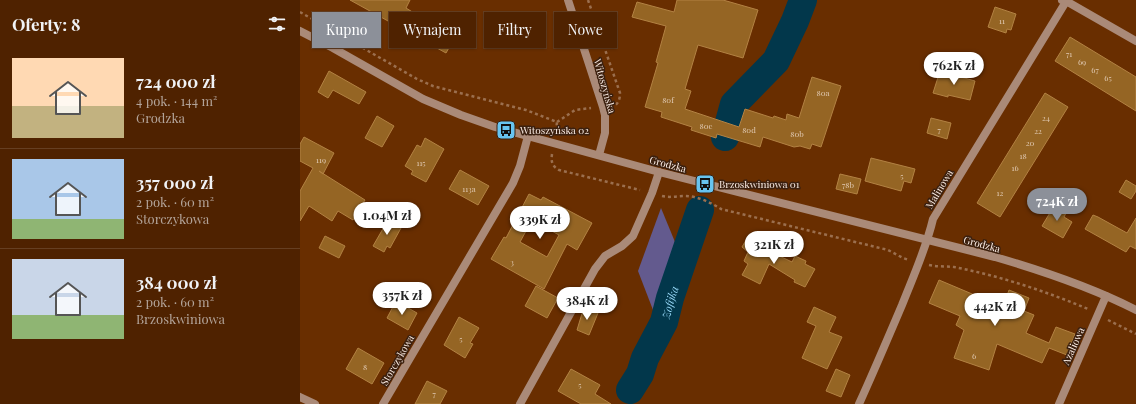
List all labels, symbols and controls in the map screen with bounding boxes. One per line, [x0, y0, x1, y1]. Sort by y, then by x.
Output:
chip: Kupno [312, 12, 381, 48]
chip: Wynajem [389, 12, 476, 48]
chip: Filtry [484, 12, 546, 48]
chip: Nowe [554, 12, 617, 48]
text: Oferty: 8 [12, 13, 81, 35]
icon: filters [266, 13, 288, 35]
house number: 11 [999, 15, 1005, 26]
house number: 71 [1066, 48, 1072, 59]
pin: 762K zł [917, 52, 991, 86]
street label: Witoszyńska [590, 56, 619, 115]
text: 762K zł [933, 56, 975, 73]
house number: 69 [1078, 56, 1086, 67]
house number: 67 [1091, 64, 1099, 75]
text: 724 000 zł [136, 70, 216, 92]
house number: 65 [1104, 72, 1112, 83]
icon: home [44, 74, 92, 122]
house number: 80a [817, 87, 829, 98]
text: 4 pok. · 144 m² [136, 92, 217, 109]
house number: 80f [662, 94, 675, 105]
text: Grodzka [136, 109, 185, 126]
house number: 24 [1042, 112, 1050, 123]
bus stop icon: Witoszyńska 02 [495, 119, 517, 141]
house number: 80e [699, 120, 713, 131]
place label: Witoszyńska 02 [519, 123, 589, 137]
house number: 80d [742, 124, 756, 135]
house number: 7 [937, 124, 941, 135]
house number: 22 [1034, 125, 1042, 136]
house number: 80b [790, 128, 804, 139]
house number: 20 [1026, 137, 1035, 148]
house number: 18 [1019, 150, 1027, 161]
street label: Grodzka [648, 152, 688, 176]
house number: 119 [316, 154, 326, 165]
house number: 115 [416, 157, 426, 168]
house number: 16 [1011, 162, 1019, 173]
street label: Malinowa [922, 167, 956, 211]
house number: 5 [900, 170, 904, 181]
text: 357 000 zł [136, 171, 214, 193]
bus stop icon: Brzoskwiniowa 01 [694, 173, 716, 195]
icon: home [44, 175, 92, 223]
place label: Brzoskwiniowa 01 [719, 177, 800, 191]
house number: 78b [842, 179, 854, 190]
house number: 113a [462, 183, 476, 194]
house number: 12 [997, 187, 1004, 198]
pin: 724K zł [1020, 188, 1094, 222]
text: 724K zł [1036, 192, 1078, 209]
text: 2 pok. · 60 m² [136, 193, 214, 210]
pin: 1.04M zł [346, 202, 428, 236]
text: 1.04M zł [363, 206, 411, 223]
pin: 339K zł [503, 206, 577, 240]
text: Storczykowa [136, 210, 209, 227]
text: 339K zł [519, 210, 561, 227]
pin: 321K zł [737, 231, 811, 265]
street label: Grodzka [962, 232, 1002, 256]
text: 321K zł [754, 235, 794, 252]
house number: 3 [510, 256, 514, 267]
text: 384 000 zł [136, 271, 217, 293]
icon: home [44, 275, 92, 323]
pin: 357K zł [365, 282, 439, 316]
water label: Zofijka [657, 283, 681, 321]
text: 357K zł [382, 286, 422, 303]
pin: 384K zł [550, 287, 624, 321]
text: 384K zł [566, 291, 608, 308]
text: 2 pok. · 60 m² [136, 293, 214, 310]
pin: 442K zł [958, 293, 1032, 327]
text: 442K zł [974, 297, 1016, 314]
text: Brzoskwiniowa [136, 310, 225, 327]
street label: Azaliowa [1058, 325, 1088, 368]
street label: Storczykowa [377, 332, 417, 388]
house number: 5 [459, 333, 463, 344]
house number: 6 [972, 350, 976, 361]
house number: 8 [363, 361, 367, 372]
house number: 5 [578, 379, 582, 390]
house number: 7 [432, 388, 436, 399]

